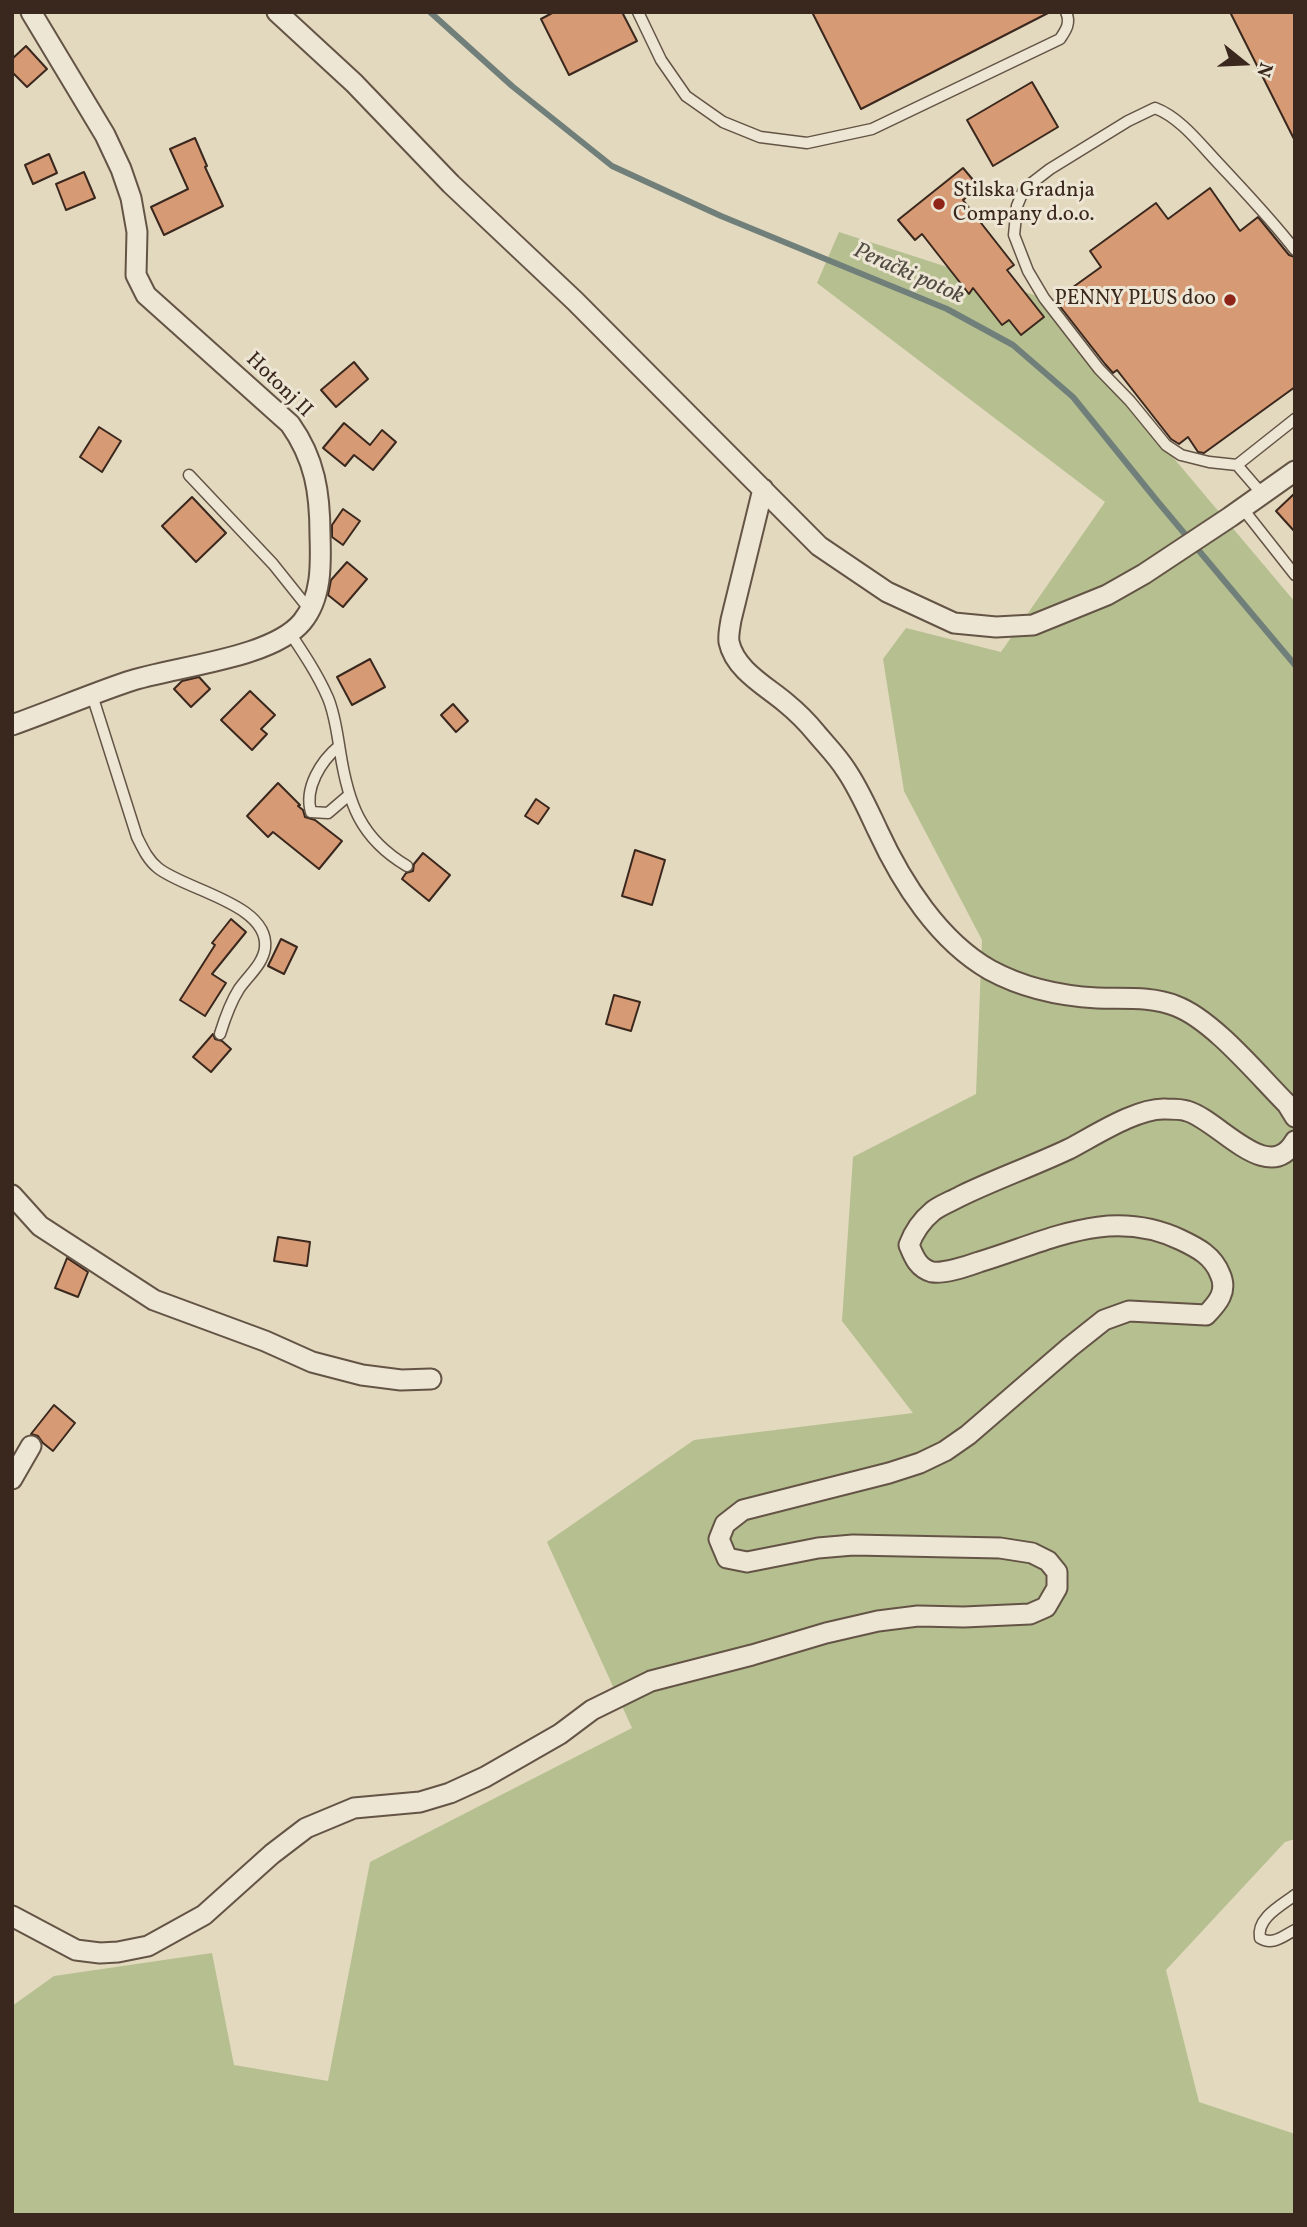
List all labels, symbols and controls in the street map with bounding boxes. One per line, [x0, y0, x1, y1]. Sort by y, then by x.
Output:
north arrow [1209, 28, 1279, 98]
text: N [1249, 59, 1278, 80]
place label: Stilska Gradnja Company d.o.o. [953, 179, 1095, 229]
marker: Stilska Gradnja Company d.o.o. [931, 196, 947, 212]
water label: Perački potok [848, 238, 968, 312]
place label: PENNY PLUS doo [1054, 287, 1216, 313]
marker: PENNY PLUS doo [1222, 292, 1238, 308]
street label: Hotonj II [239, 348, 317, 424]

